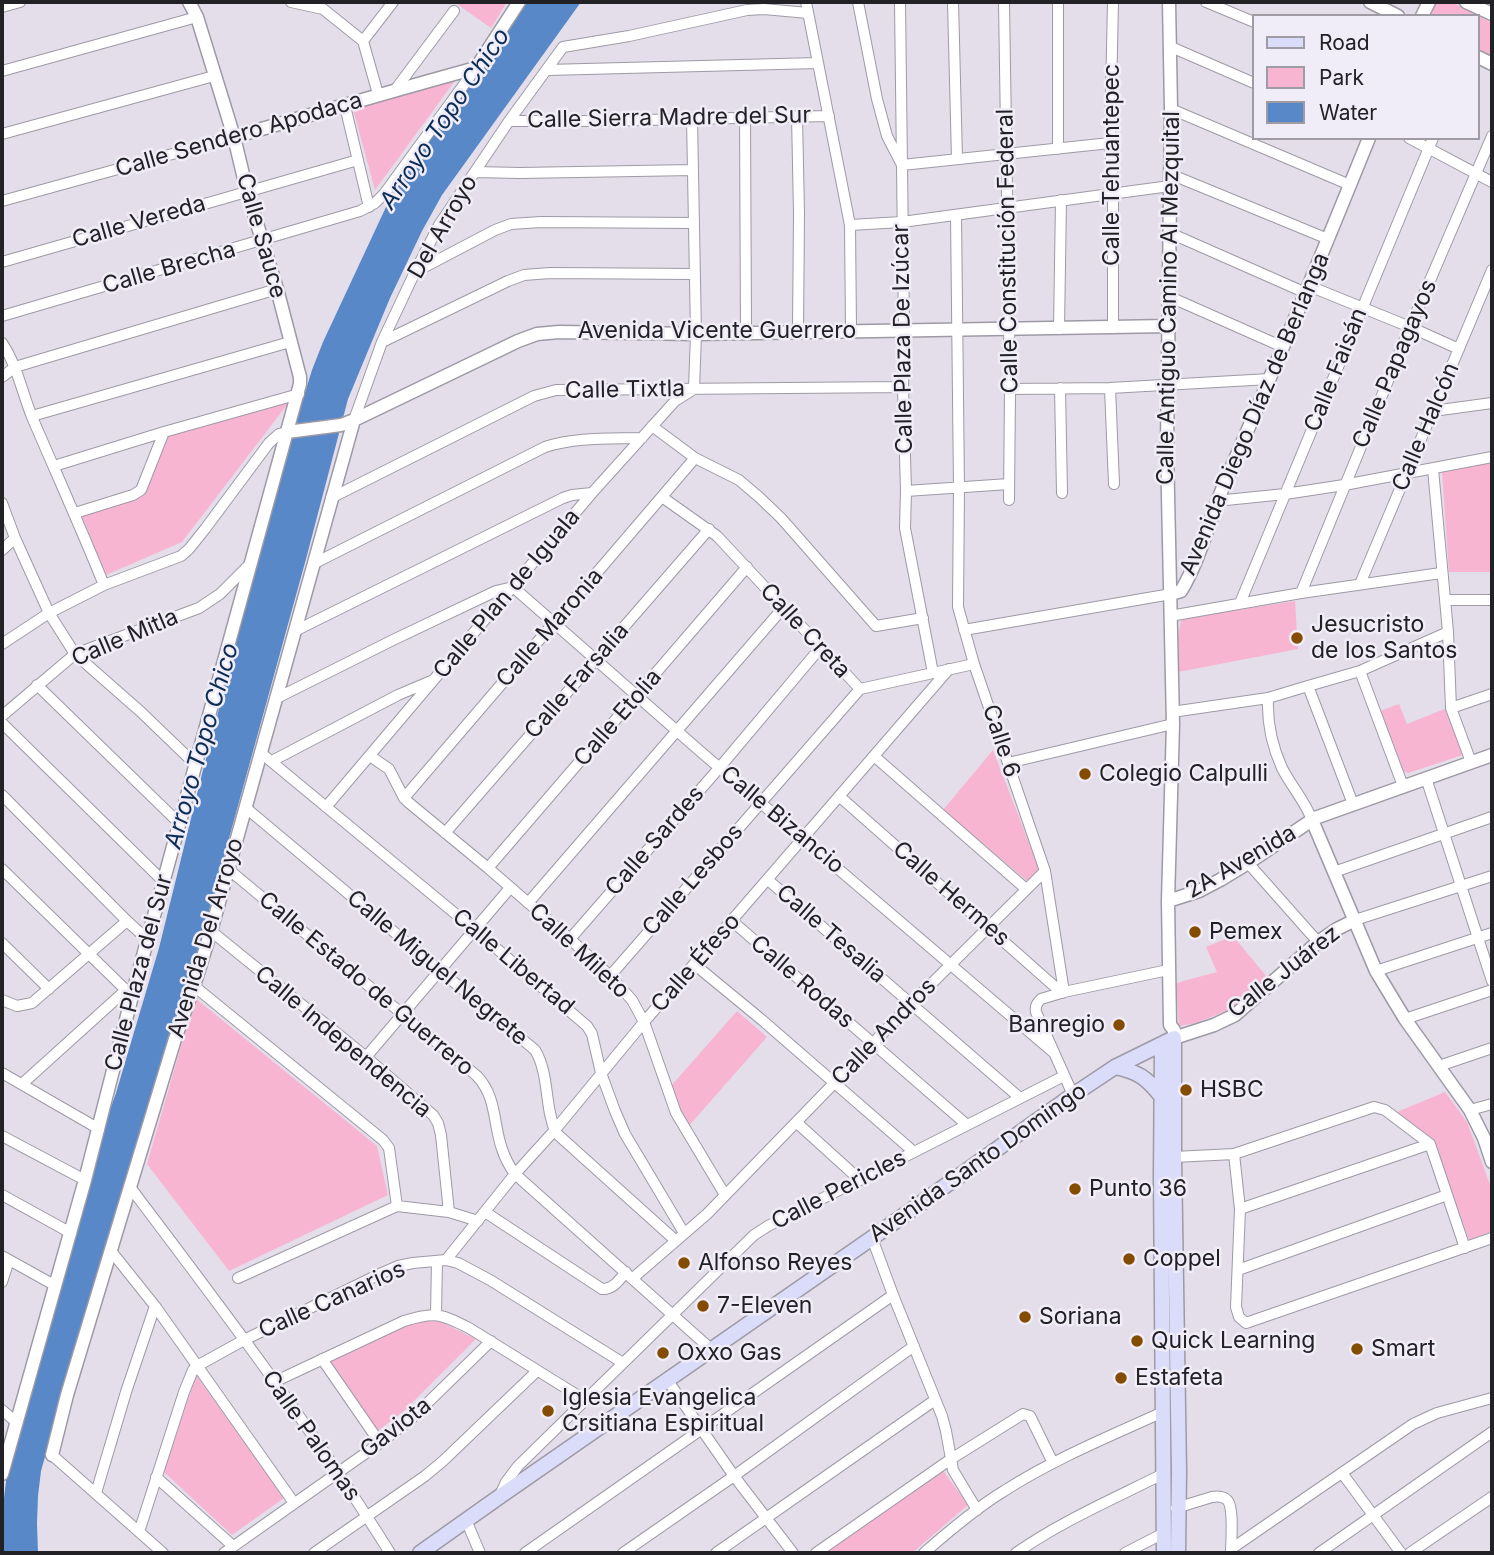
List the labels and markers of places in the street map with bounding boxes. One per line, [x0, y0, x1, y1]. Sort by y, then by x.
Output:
place label: Jesucristo de los Santos [1311, 611, 1457, 665]
marker: Jesucristo de los Santos [1289, 630, 1305, 646]
place label: Colegio Calpulli [1099, 760, 1268, 788]
marker: Colegio Calpulli [1077, 766, 1093, 782]
place label: Pemex [1209, 918, 1283, 946]
marker: Pemex [1187, 924, 1203, 940]
place label: Banregio [1008, 1011, 1105, 1039]
marker: Banregio [1111, 1017, 1127, 1033]
place label: HSBC [1200, 1076, 1264, 1104]
marker: HSBC [1178, 1082, 1194, 1098]
place label: Punto 36 [1089, 1175, 1187, 1203]
marker: Punto 36 [1067, 1181, 1083, 1197]
place label: Coppel [1143, 1245, 1221, 1273]
place label: Alfonso Reyes [698, 1249, 853, 1277]
marker: Coppel [1121, 1251, 1137, 1267]
marker: Alfonso Reyes [676, 1255, 692, 1271]
place label: 7-Eleven [717, 1292, 812, 1320]
marker: 7-Eleven [695, 1298, 711, 1314]
place label: Soriana [1039, 1303, 1122, 1331]
marker: Soriana [1017, 1309, 1033, 1325]
place label: Quick Learning [1151, 1327, 1315, 1355]
marker: Quick Learning [1129, 1333, 1145, 1349]
place label: Smart [1371, 1335, 1435, 1363]
place label: Oxxo Gas [677, 1339, 782, 1367]
marker: Smart [1349, 1341, 1365, 1357]
marker: Oxxo Gas [655, 1345, 671, 1361]
place label: Estafeta [1135, 1364, 1223, 1392]
marker: Estafeta [1113, 1370, 1129, 1386]
place label: Iglesia Evangelica Crsitiana Espiritual [562, 1384, 764, 1438]
marker: Iglesia Evangelica Crsitiana Espiritual [540, 1403, 556, 1419]

